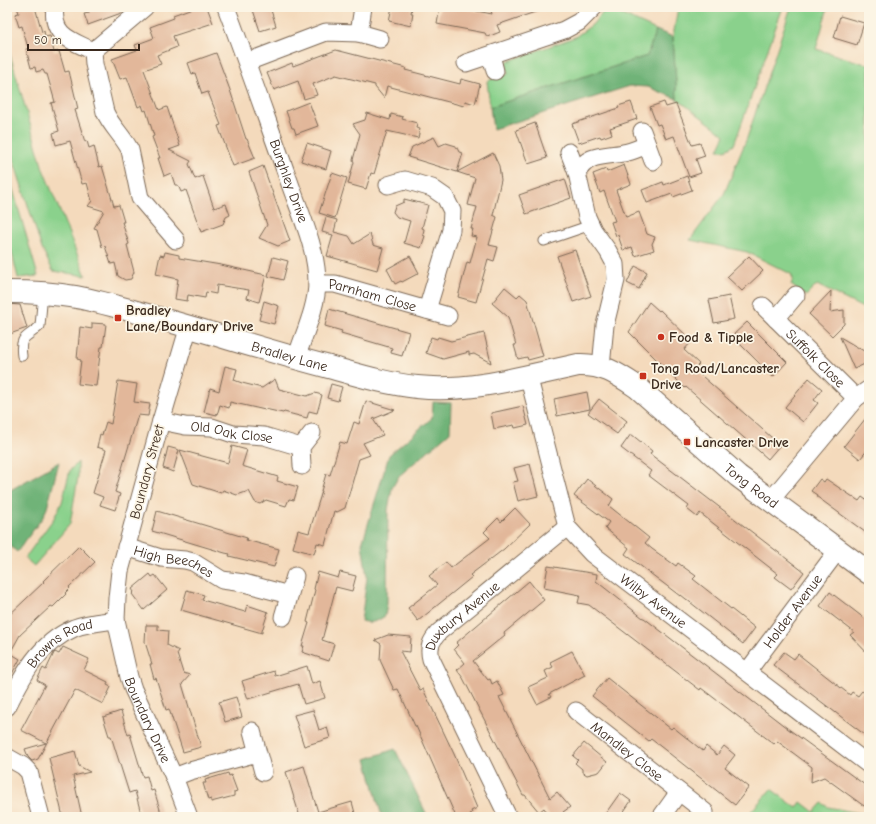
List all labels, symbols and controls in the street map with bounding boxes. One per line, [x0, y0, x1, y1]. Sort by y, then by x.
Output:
scale bar [28, 26, 139, 52]
text: 50 m [34, 33, 62, 47]
street label: Burghley Drive [266, 137, 312, 225]
street label: Parnham Close [329, 276, 418, 315]
place label: Bradley Lane/Boundary Drive [126, 302, 253, 335]
marker: Bradley Lane/Boundary Drive [113, 313, 123, 323]
street label: Suffolk Close [783, 325, 849, 391]
place label: Food & Tipple [669, 329, 753, 346]
marker: Food & Tipple [656, 332, 666, 342]
street label: Bradley Lane [250, 337, 330, 375]
place label: Tong Road/Lancaster Drive [651, 360, 779, 393]
marker: Tong Road/Lancaster Drive [638, 371, 648, 381]
street label: Old Oak Close [190, 418, 275, 447]
street label: Boundary Street [126, 422, 168, 521]
place label: Lancaster Drive [695, 434, 789, 451]
marker: Lancaster Drive [682, 437, 692, 447]
street label: Tong Road [721, 460, 782, 512]
street label: High Beeches [132, 541, 217, 581]
street label: Wilby Avenue [617, 570, 690, 632]
street label: Holder Avenue [759, 571, 826, 651]
street label: Duxbury Avenue [421, 577, 503, 652]
street label: Browns Road [23, 615, 94, 671]
street label: Boundary Drive [121, 675, 175, 765]
street label: Mandley Close [588, 718, 667, 785]

